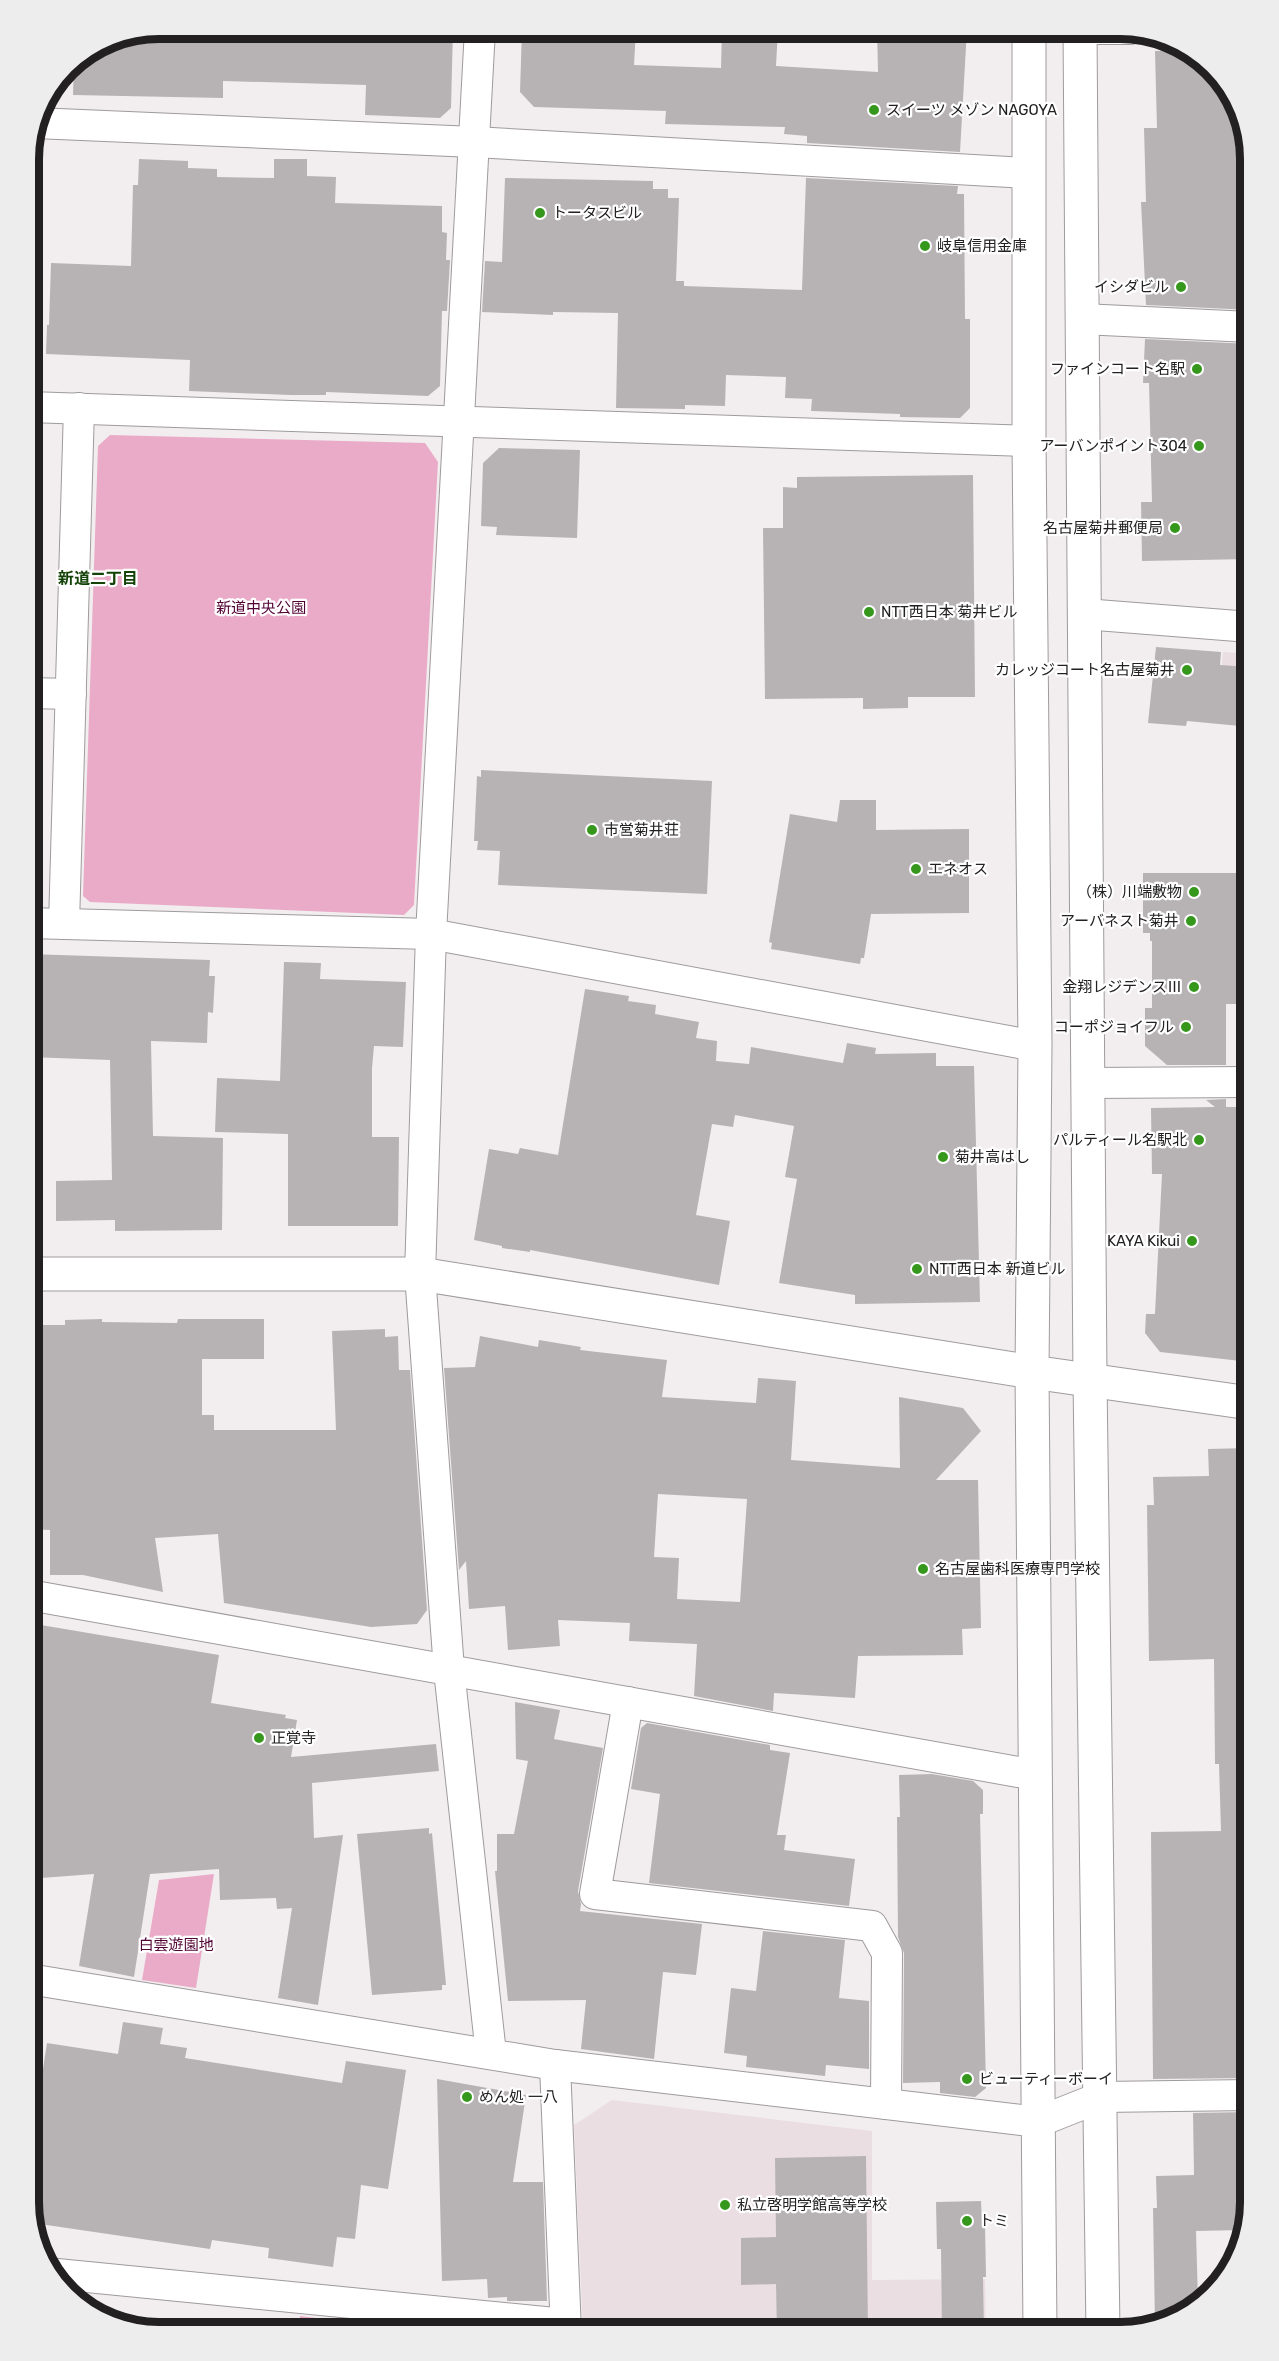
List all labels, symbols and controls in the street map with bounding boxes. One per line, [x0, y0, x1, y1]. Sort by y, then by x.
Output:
place label: スイーツ メゾン NAGOYA [886, 101, 1057, 119]
marker: スイーツ メゾン NAGOYA [867, 103, 881, 117]
place label: トータスビル [552, 204, 642, 222]
marker: トータスビル [533, 206, 547, 220]
place label: 岐阜信用金庫 [937, 237, 1027, 255]
marker: 岐阜信用金庫 [918, 239, 932, 253]
place label: イシダビル [1094, 278, 1169, 296]
marker: イシダビル [1174, 280, 1188, 294]
place label: ファインコート名駅 [1050, 360, 1185, 378]
marker: ファインコート名駅 [1190, 362, 1204, 376]
place label: アーバンポイント304 [1039, 437, 1187, 455]
marker: アーバンポイント304 [1192, 439, 1206, 453]
place label: 名古屋菊井郵便局 [1043, 519, 1163, 537]
marker: 名古屋菊井郵便局 [1168, 521, 1182, 535]
district label: 新道二丁目 [58, 569, 138, 588]
park label: 新道中央公園 [216, 599, 306, 617]
place label: NTT西日本 菊井ビル [881, 603, 1017, 621]
marker: NTT西日本 菊井ビル [862, 605, 876, 619]
place label: カレッジコート名古屋菊井 [995, 661, 1175, 679]
marker: カレッジコート名古屋菊井 [1180, 663, 1194, 677]
place label: 市営菊井荘 [604, 821, 679, 839]
marker: 市営菊井荘 [585, 823, 599, 837]
place label: エネオス [928, 860, 988, 878]
marker: エネオス [909, 862, 923, 876]
place label: （株）川端敷物 [1077, 883, 1182, 901]
marker: （株）川端敷物 [1187, 885, 1201, 899]
place label: アーバネスト菊井 [1060, 912, 1179, 930]
marker: アーバネスト菊井 [1184, 914, 1198, 928]
place label: 金翔レジデンスⅢ [1062, 978, 1182, 996]
marker: 金翔レジデンスⅢ [1187, 980, 1201, 994]
place label: コーポジョイフル [1054, 1018, 1174, 1036]
marker: コーポジョイフル [1179, 1020, 1193, 1034]
place label: パルティール名駅北 [1053, 1131, 1187, 1149]
marker: パルティール名駅北 [1192, 1133, 1206, 1147]
place label: 菊井高はし [955, 1148, 1030, 1166]
marker: 菊井高はし [936, 1150, 950, 1164]
place label: KAYA Kikui [1107, 1232, 1180, 1250]
marker: KAYA Kikui [1185, 1234, 1199, 1248]
place label: NTT西日本 新道ビル [929, 1260, 1065, 1278]
marker: NTT西日本 新道ビル [910, 1262, 924, 1276]
place label: 名古屋歯科医療専門学校 [935, 1560, 1100, 1578]
marker: 名古屋歯科医療専門学校 [916, 1562, 930, 1576]
place label: 正覚寺 [271, 1729, 316, 1747]
marker: 正覚寺 [252, 1731, 266, 1745]
park label: 白雲遊園地 [138, 1936, 214, 1954]
place label: ビューティーボーイ [979, 2070, 1113, 2088]
marker: ビューティーボーイ [960, 2072, 974, 2086]
place label: めん処 一八 [479, 2088, 558, 2106]
marker: めん処 一八 [460, 2090, 474, 2104]
place label: 私立啓明学館高等学校 [737, 2196, 887, 2214]
marker: 私立啓明学館高等学校 [718, 2198, 732, 2212]
place label: トミ [979, 2212, 1009, 2230]
marker: トミ [960, 2214, 974, 2228]

